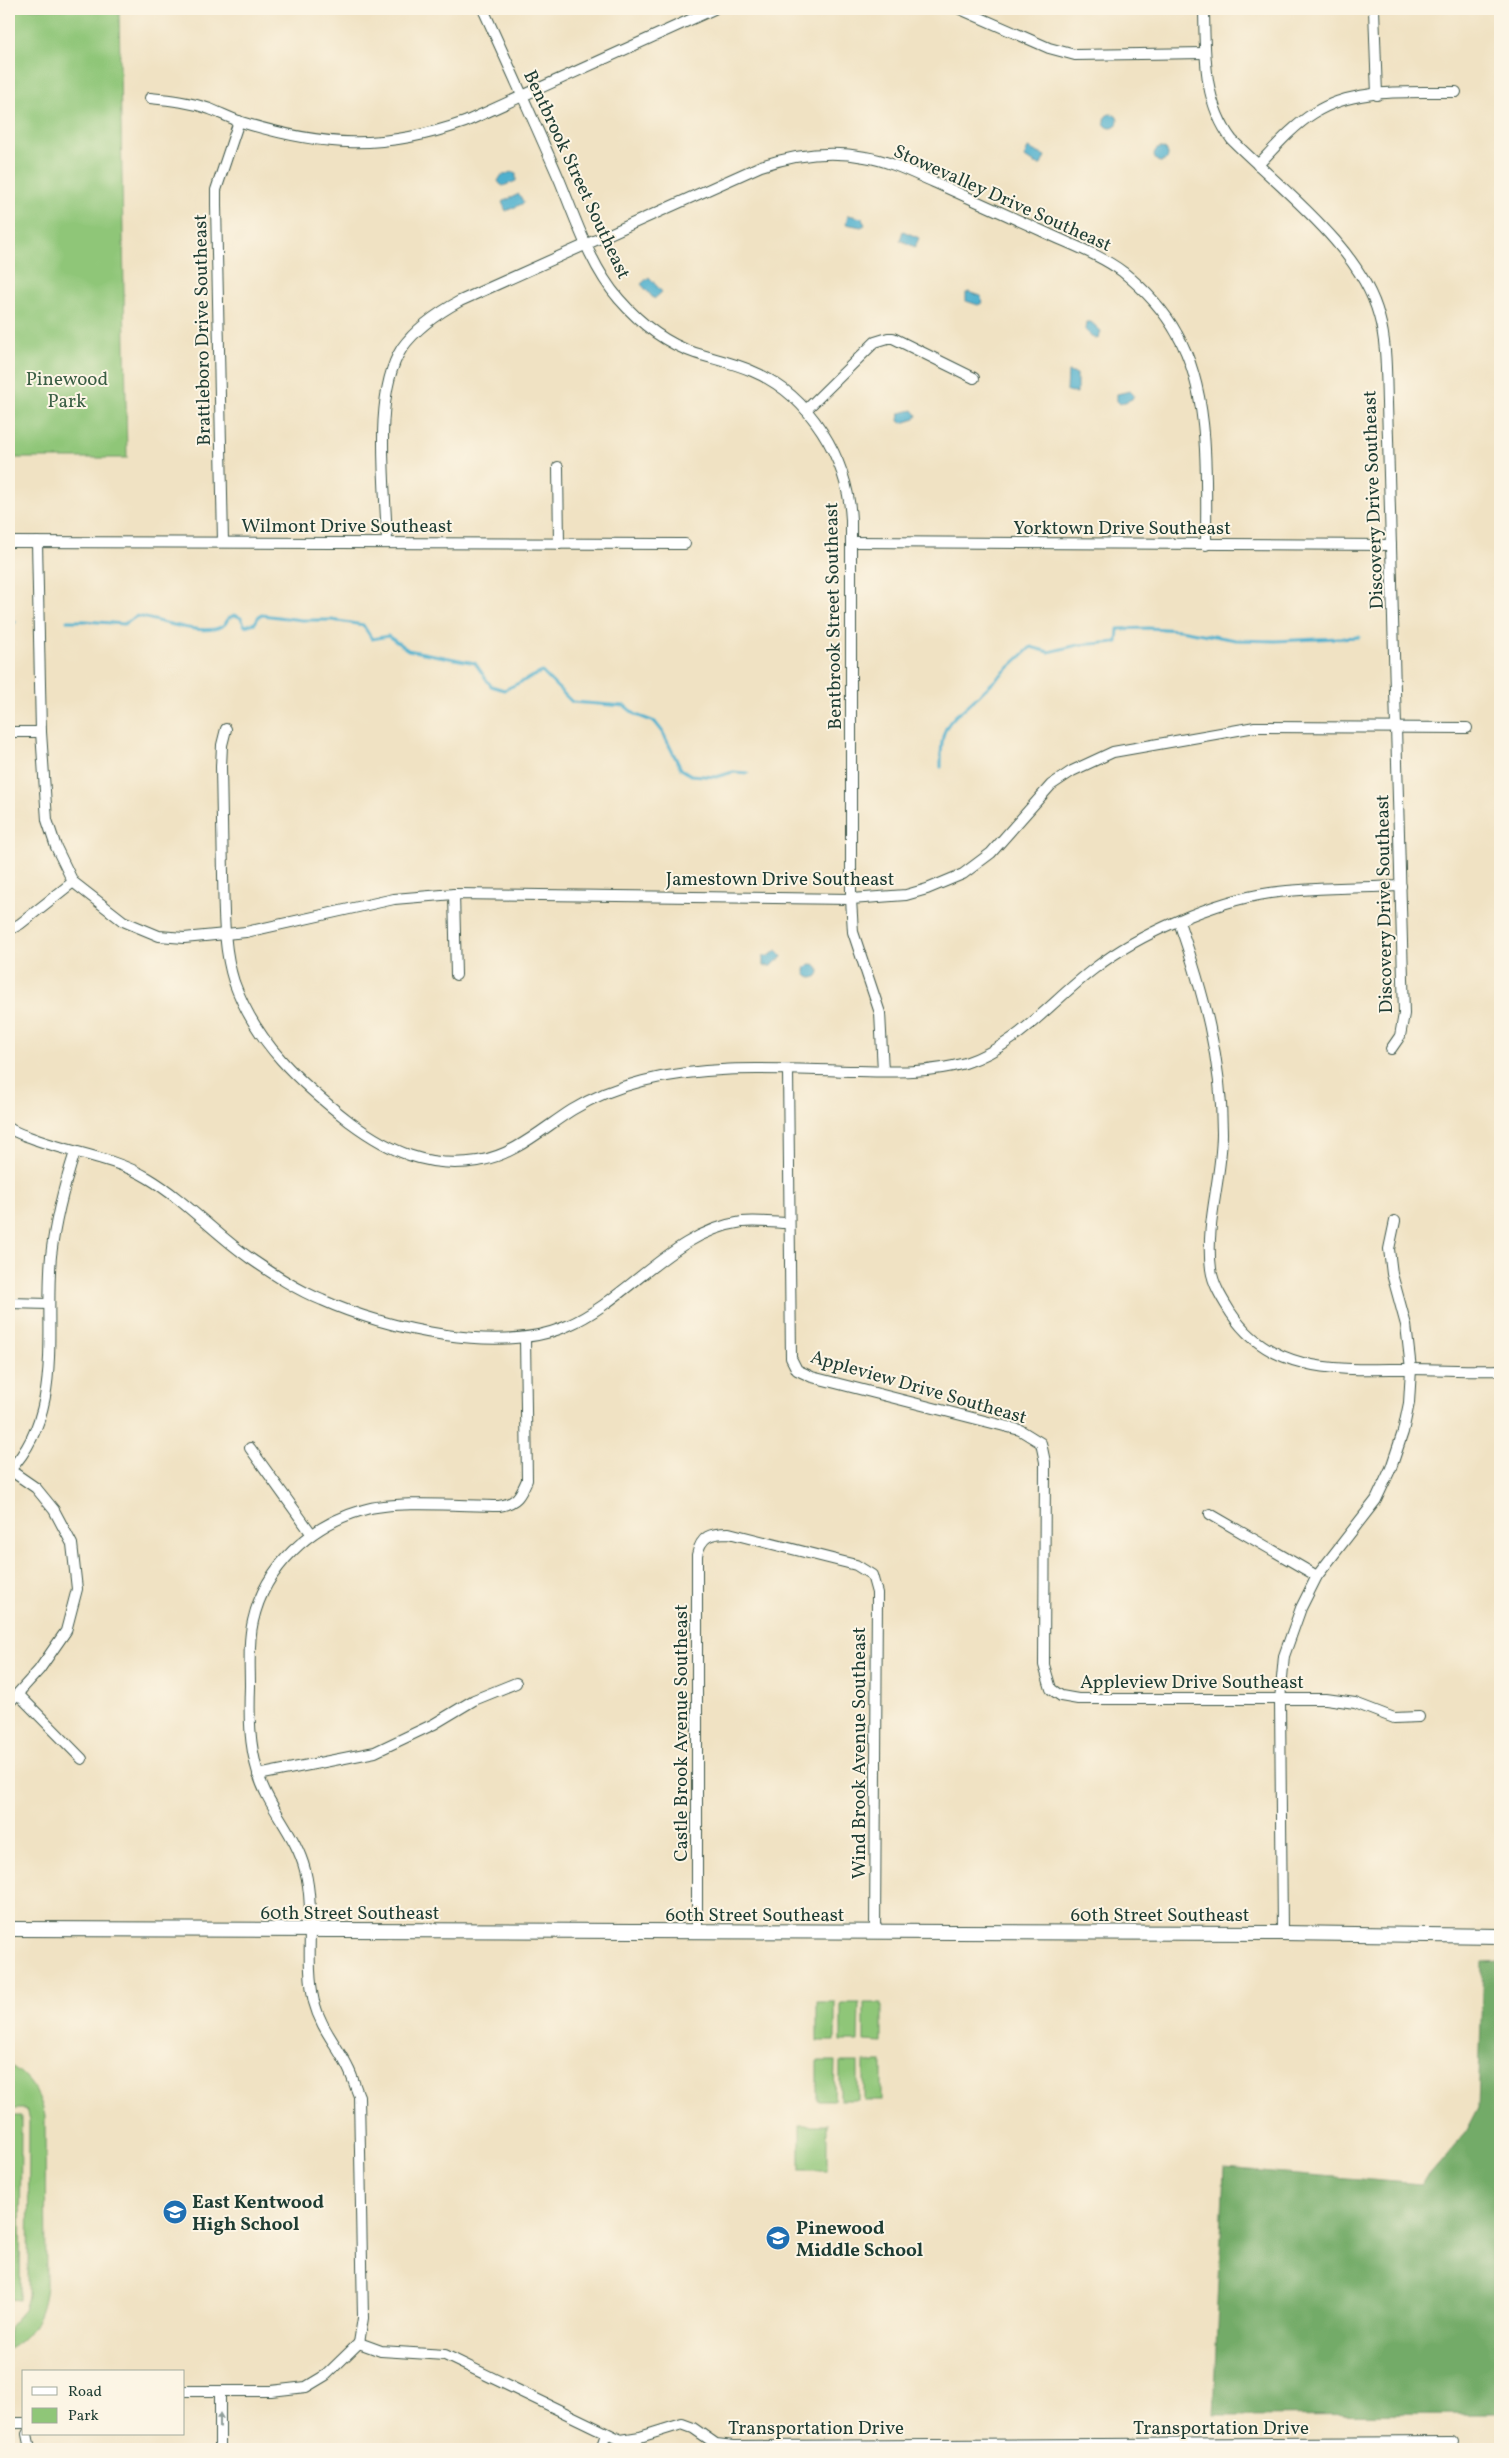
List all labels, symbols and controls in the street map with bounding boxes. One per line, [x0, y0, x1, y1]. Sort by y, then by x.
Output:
street label: Bentbrook Street Southeast [516, 66, 636, 284]
street label: Stowevalley Drive Southeast [889, 139, 1116, 259]
street label: Brattleboro Drive Southeast [188, 213, 218, 446]
park label: Pinewood Park [26, 367, 108, 415]
street label: Discovery Drive Southeast [1357, 390, 1391, 610]
street label: Bentbrook Street Southeast [819, 502, 849, 730]
street label: Wilmont Drive Southeast [241, 514, 453, 540]
street label: Yorktown Drive Southeast [1013, 516, 1231, 542]
street label: Discovery Drive Southeast [1370, 794, 1400, 1014]
street label: Jamestown Drive Southeast [666, 867, 895, 893]
street label: Appleview Drive Southeast [807, 1345, 1030, 1431]
street label: Castle Brook Avenue Southeast [669, 1604, 695, 1862]
street label: Wind Brook Avenue Southeast [847, 1626, 873, 1879]
street label: Appleview Drive Southeast [1080, 1670, 1304, 1696]
street label: 60th Street Southeast [261, 1901, 440, 1927]
street label: 60th Street Southeast [666, 1903, 845, 1929]
street label: 60th Street Southeast [1071, 1903, 1250, 1929]
place label: East Kentwood High School [192, 2190, 324, 2238]
school or university icon: East Kentwood High School [162, 2199, 188, 2225]
place label: Pinewood Middle School [796, 2216, 923, 2264]
school or university icon: Pinewood Middle School [765, 2225, 791, 2251]
legend [22, 2370, 185, 2436]
text: Road [68, 2382, 102, 2403]
text: Park [68, 2406, 99, 2427]
one-way arrow [216, 2412, 224, 2428]
street label: Transportation Drive [728, 2416, 904, 2442]
street label: Transportation Drive [1133, 2416, 1309, 2442]

